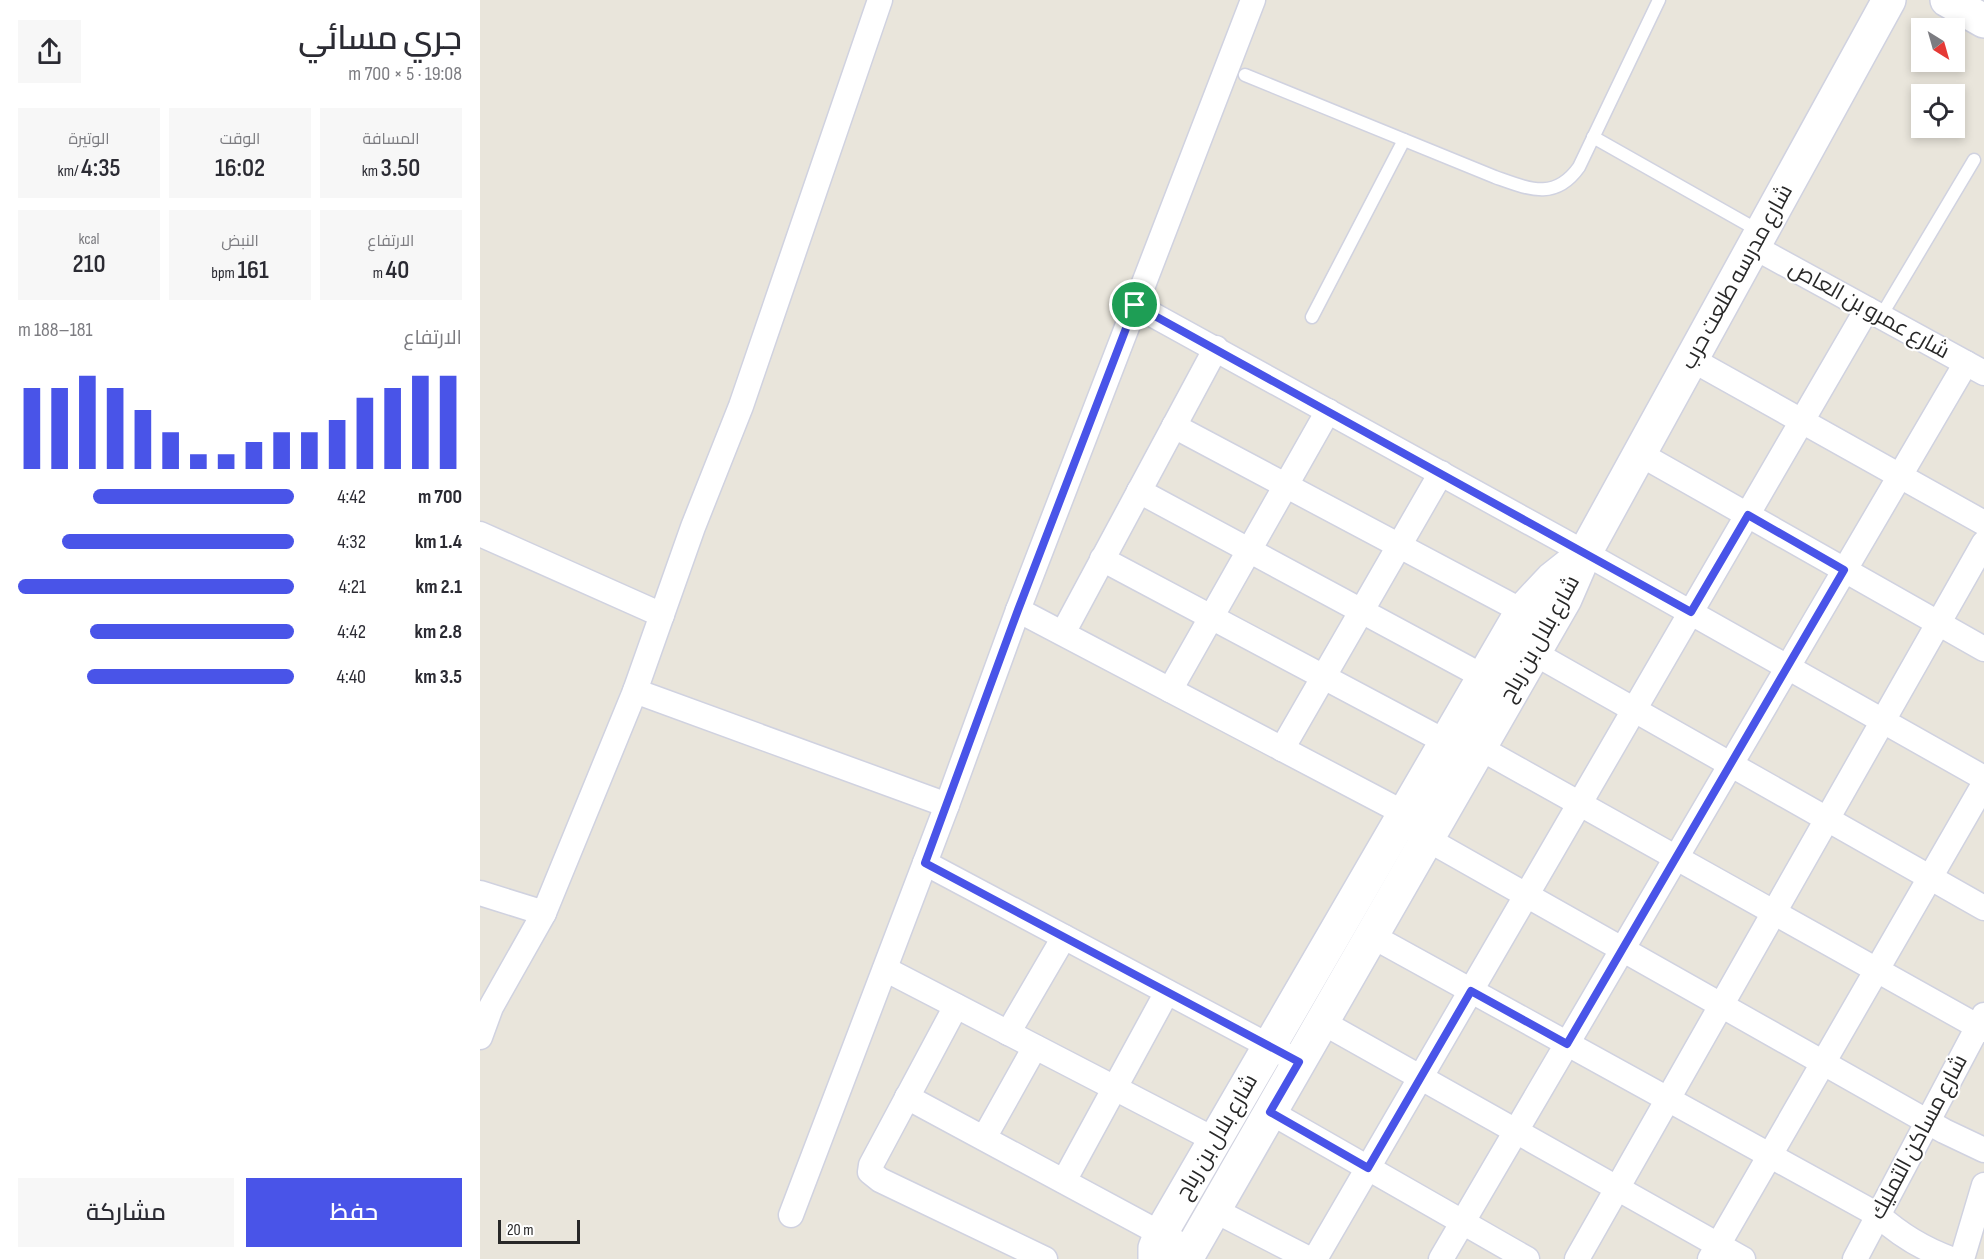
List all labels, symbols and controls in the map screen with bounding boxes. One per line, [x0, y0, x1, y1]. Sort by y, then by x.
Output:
north arrow [1911, 18, 1965, 72]
map controls [1911, 18, 1965, 138]
text: جري مسائي [298, 19, 462, 59]
button: share [18, 20, 81, 83]
text: 19:08 · 5 × 700 m [348, 62, 462, 86]
button: locate [1911, 84, 1965, 138]
text: الوتيرة [68, 130, 110, 149]
text: الوقت [220, 130, 260, 149]
text: المسافة [363, 130, 419, 149]
text: 4:35 [81, 153, 120, 184]
text: 16:02 [215, 153, 265, 184]
text: 3.50 [381, 153, 420, 184]
text: /km [58, 162, 81, 181]
text: km [362, 162, 381, 181]
street label: شارع مدرسه طلعت حرب [1675, 180, 1799, 374]
text: kcal [78, 230, 100, 249]
text: النبض [221, 232, 259, 251]
text: الارتفاع [368, 232, 414, 251]
text: 210 [73, 249, 105, 280]
text: 161 [237, 255, 269, 286]
text: 40 [386, 255, 409, 286]
street label: شارع عمرو بن العاص [1784, 255, 1954, 365]
text: bpm [211, 264, 237, 283]
text: m [373, 264, 386, 283]
pin [1109, 279, 1160, 330]
icon: arrive [1118, 288, 1151, 321]
text: 181–188 m [18, 318, 92, 342]
text: الارتفاع [403, 326, 462, 350]
text: 4:42 [337, 485, 366, 509]
text: 700 m [418, 485, 462, 509]
text: 4:32 [337, 530, 366, 554]
text: 1.4 km [415, 530, 462, 554]
street label: شارع بلال بن رباح [1494, 571, 1586, 707]
text: 4:21 [339, 575, 366, 599]
text: 2.1 km [416, 575, 462, 599]
text: 4:42 [337, 620, 366, 644]
text: 2.8 km [414, 620, 462, 644]
text: 4:40 [337, 665, 366, 689]
text: 3.5 km [415, 665, 462, 689]
street label: شارع مساكن التمليك [1864, 1050, 1974, 1224]
street label: شارع بلال بن رباح [1170, 1069, 1264, 1205]
button: مشاركة [18, 1178, 234, 1247]
button: حفظ [246, 1178, 462, 1247]
scale bar [498, 1217, 580, 1244]
text: 20 m [507, 1221, 534, 1240]

